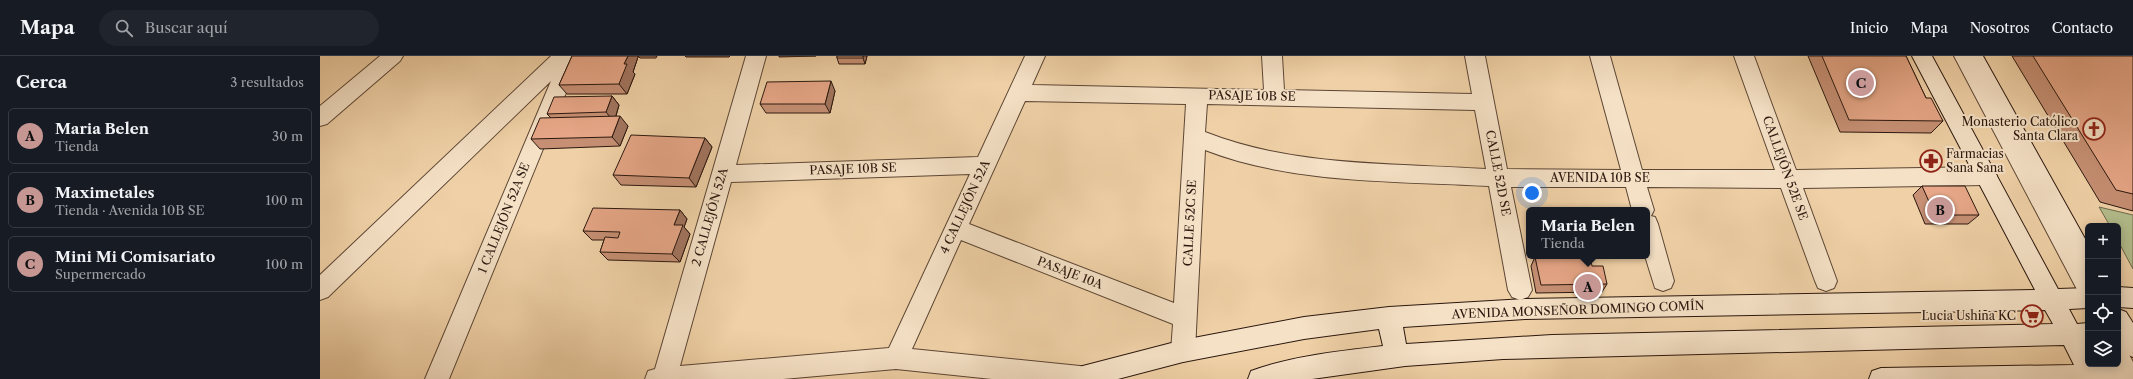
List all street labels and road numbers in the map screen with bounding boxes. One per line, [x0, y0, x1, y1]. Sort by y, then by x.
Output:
street label: PASAJE 10B SE [1208, 87, 1296, 104]
street label: CALLEJÓN 52E SE [1760, 113, 1812, 222]
street label: CALLE 52D SE [1483, 129, 1514, 217]
street label: 4 CALLEJÓN 52A [935, 156, 993, 256]
street label: PASAJE 10B SE [809, 159, 897, 178]
street label: 1 CALLEJÓN 52A SE [474, 160, 533, 275]
street label: 2 CALLEJÓN 52A [687, 165, 731, 268]
street label: AVENIDA 10B SE [1549, 170, 1650, 185]
street label: CALLE 52C SE [1180, 179, 1199, 267]
street label: PASAJE 10A [1035, 253, 1106, 292]
street label: AVENIDA MONSEÑOR DOMINGO COMÍN [1450, 297, 1705, 321]

